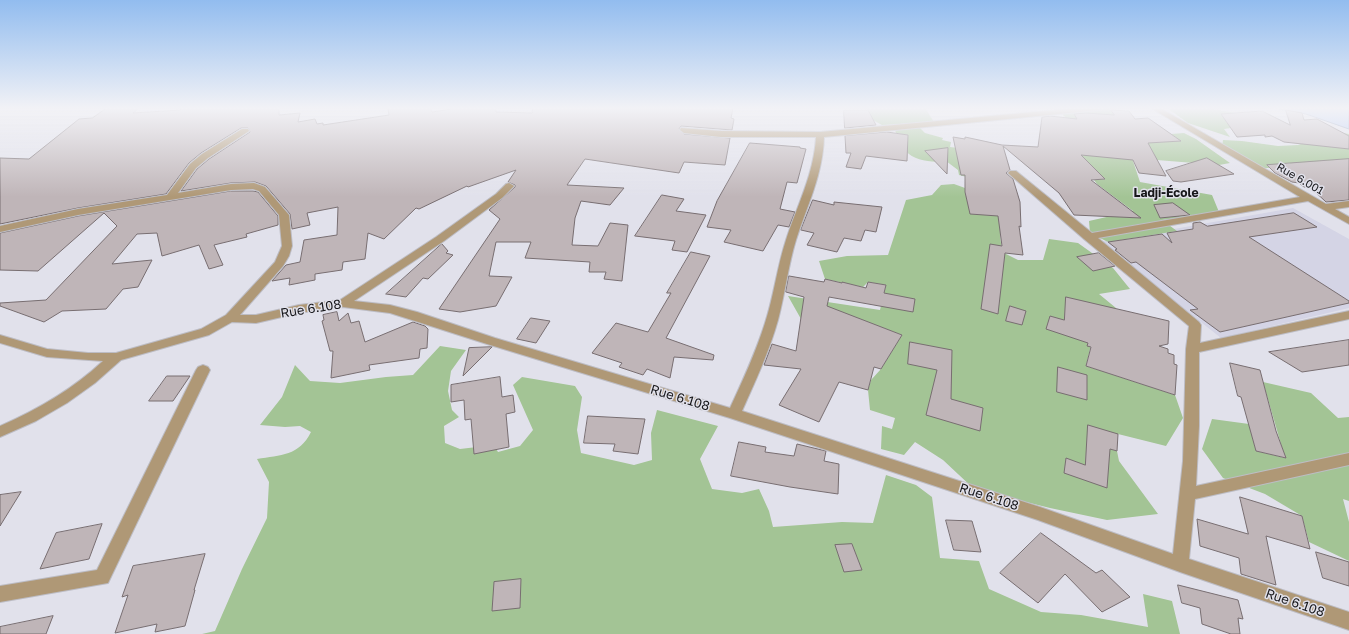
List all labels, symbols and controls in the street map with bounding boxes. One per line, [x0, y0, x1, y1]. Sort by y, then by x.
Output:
street label: Rue 6.001 [1274, 160, 1326, 198]
district label: Ladji-École [1133, 186, 1199, 200]
street label: Rue 6.108 [280, 297, 342, 321]
street label: Rue 6.108 [648, 382, 712, 414]
street label: Rue 6.108 [957, 480, 1021, 514]
street label: Rue 6.108 [1263, 586, 1327, 620]

